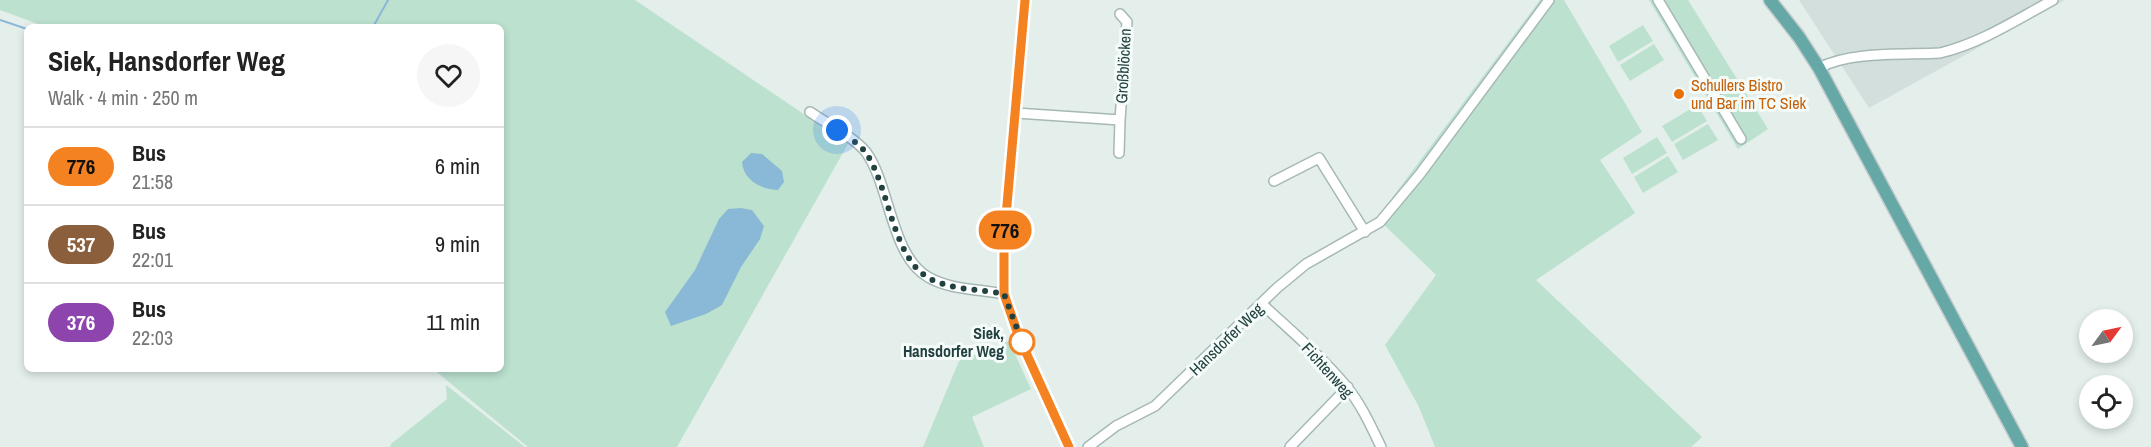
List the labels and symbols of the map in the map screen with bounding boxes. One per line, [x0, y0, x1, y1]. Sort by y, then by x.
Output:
street label: Großblöcken [1110, 28, 1136, 104]
place label: Schullers Bistro und Bar im TC Siek [1691, 74, 1806, 114]
marker: Schullers Bistro und Bar im TC Siek [1672, 87, 1686, 101]
your location [822, 115, 852, 145]
line badge: 776 [970, 210, 1040, 250]
street label: Hansdorfer Weg [1184, 297, 1268, 380]
north arrow [2079, 309, 2133, 363]
place label: Siek, Hansdorfer Weg [903, 322, 1004, 362]
marker: Siek, Hansdorfer Weg [1009, 329, 1035, 355]
street label: Fichtenweg [1297, 337, 1359, 403]

